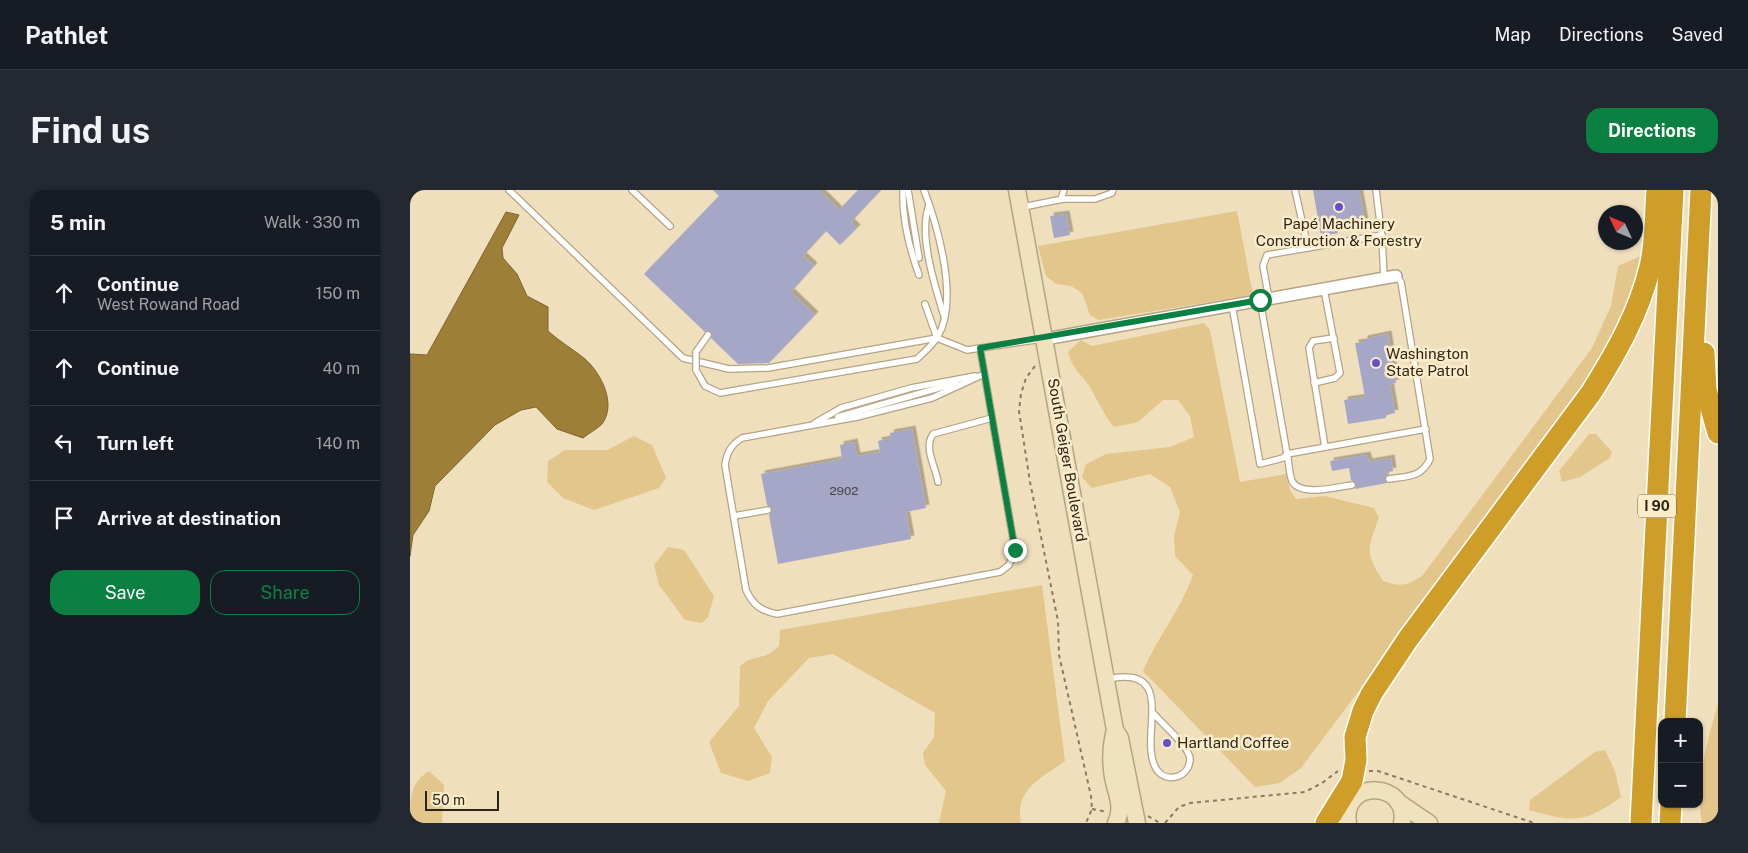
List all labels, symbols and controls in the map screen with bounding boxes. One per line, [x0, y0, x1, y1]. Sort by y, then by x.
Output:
text: Pathlet [25, 21, 108, 49]
text: Map [1494, 24, 1531, 45]
text: Directions [1559, 24, 1644, 45]
text: Saved [1672, 24, 1723, 45]
button: Directions [1586, 108, 1718, 153]
text: Find us [30, 110, 150, 151]
marker: Papé Machinery Construction & Forestry [1333, 201, 1345, 213]
north arrow [1598, 205, 1643, 250]
text: 5 min [50, 210, 106, 235]
text: Walk · 330 m [264, 213, 360, 232]
place label: Papé Machinery Construction & Forestry [1256, 215, 1422, 249]
text: Continue [97, 273, 179, 295]
icon: ahead [50, 279, 78, 307]
text: 150 m [316, 284, 360, 303]
route start [1249, 289, 1272, 312]
text: West Rowand Road [97, 295, 240, 314]
place label: Washington State Patrol [1386, 345, 1469, 379]
icon: ahead [50, 354, 78, 382]
text: Continue [97, 357, 179, 379]
marker: Washington State Patrol [1370, 357, 1382, 369]
text: 40 m [322, 359, 360, 378]
street label: South Geiger Boulevard [1045, 377, 1090, 543]
icon: left [50, 429, 78, 457]
text: Turn left [97, 432, 174, 454]
text: 140 m [316, 434, 360, 453]
house number: 2902 [829, 484, 859, 498]
road number: I 90 [1638, 494, 1676, 518]
icon: arrive [50, 504, 78, 532]
text: Arrive at destination [97, 507, 281, 529]
route end [1004, 539, 1027, 562]
button: Save [50, 570, 200, 615]
button: Share [210, 570, 360, 615]
map controls [1658, 718, 1703, 808]
button: + [1658, 718, 1703, 763]
place label: Hartland Coffee [1177, 734, 1289, 751]
marker: Hartland Coffee [1161, 737, 1173, 749]
button: − [1658, 763, 1703, 808]
scale bar [425, 788, 499, 811]
text: 50 m [432, 792, 465, 808]

